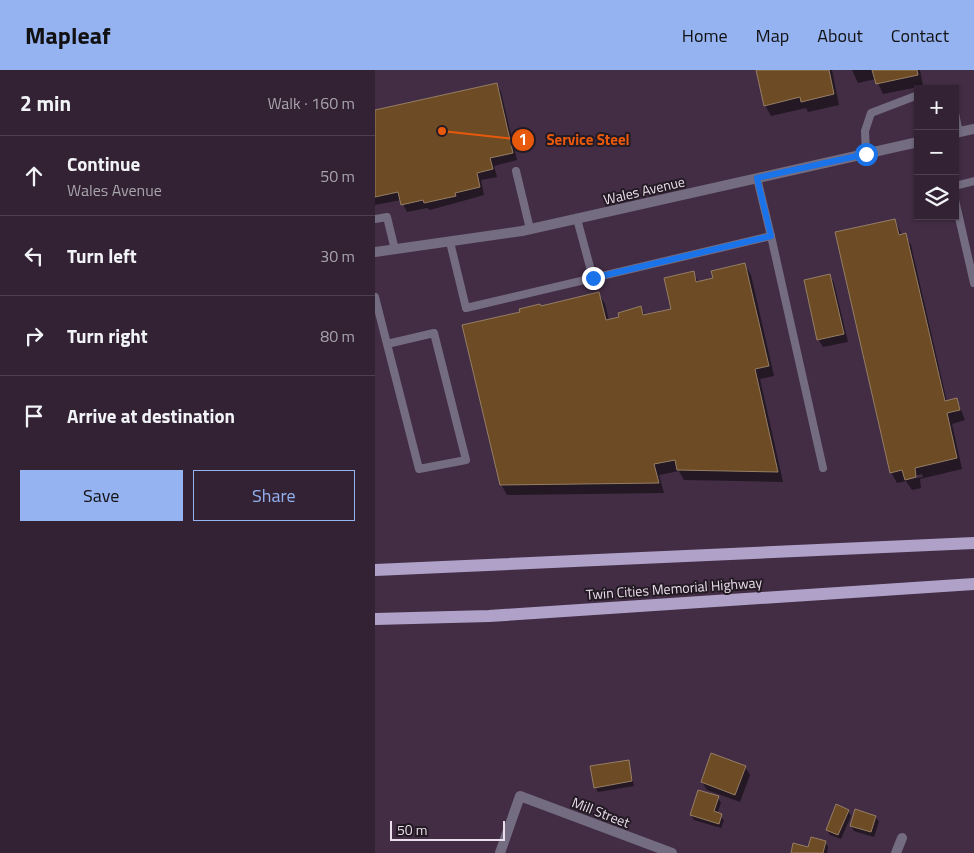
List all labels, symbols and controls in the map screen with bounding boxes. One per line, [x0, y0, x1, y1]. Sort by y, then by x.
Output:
text: Mapleaf [25, 17, 110, 53]
text: Home [682, 22, 728, 49]
text: Map [756, 22, 789, 49]
text: About [817, 22, 863, 49]
text: Contact [891, 22, 949, 49]
map controls [914, 85, 959, 220]
button: + [914, 85, 959, 130]
text: 2 min [20, 87, 71, 119]
text: Walk · 160 m [267, 91, 355, 115]
callout: Service Steel [511, 125, 639, 155]
text: 1 [519, 128, 527, 151]
text: Service Steel [546, 128, 630, 151]
button: − [914, 130, 959, 175]
route start [855, 143, 878, 166]
text: Continue [67, 149, 140, 178]
icon: ahead [20, 162, 48, 190]
text: 50 m [320, 164, 355, 188]
street label: Wales Avenue [601, 170, 687, 210]
button: layers [914, 175, 959, 220]
text: Wales Avenue [67, 178, 162, 202]
text: Turn left [67, 241, 137, 270]
icon: left [20, 242, 48, 270]
text: 30 m [320, 244, 355, 268]
route end [582, 267, 605, 290]
text: Turn right [67, 321, 148, 350]
icon: right [20, 322, 48, 350]
text: 80 m [320, 324, 355, 348]
text: Arrive at destination [67, 401, 235, 430]
icon: arrive [20, 402, 48, 430]
button: Save [20, 470, 183, 521]
button: Share [193, 470, 355, 521]
street label: Twin Cities Memorial Highway [585, 571, 763, 605]
street label: Mill Street [569, 791, 633, 833]
scale bar [390, 818, 505, 841]
text: 50 m [397, 819, 427, 840]

